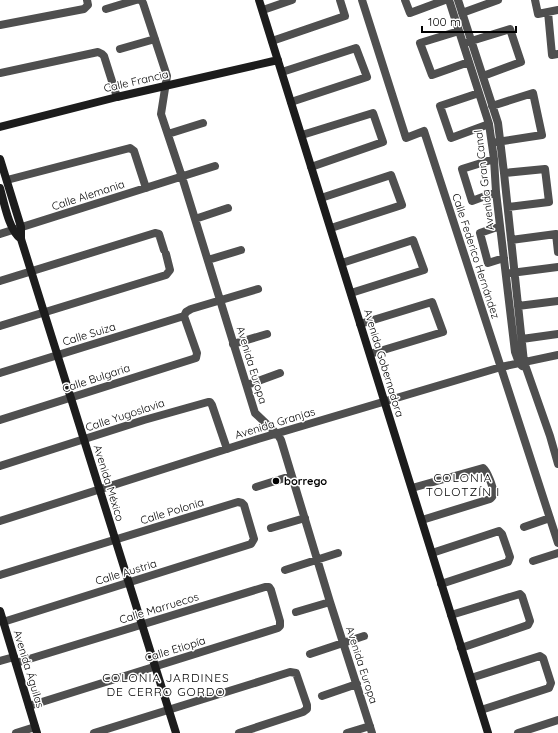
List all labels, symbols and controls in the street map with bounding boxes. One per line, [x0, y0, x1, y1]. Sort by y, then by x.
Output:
scale bar [422, 8, 516, 34]
text: 100 m [428, 14, 461, 29]
street label: Calle Francia [102, 67, 170, 95]
street label: Avenida Gran Canal [471, 129, 497, 231]
street label: Calle Alemania [50, 177, 126, 213]
street label: Calle Federico Hernández [449, 192, 503, 320]
street label: Avenida Gobernadora [361, 307, 407, 419]
street label: Calle Suiza [61, 319, 117, 349]
street label: Avenida Europa [234, 325, 270, 405]
street label: Calle Bulgaria [60, 360, 132, 396]
street label: Calle Yugoslavia [84, 396, 166, 434]
street label: Avenida Granjas [233, 404, 317, 442]
street label: Avenida México [91, 443, 127, 523]
district label: COLONIA TOLOTZÍN I [426, 470, 500, 499]
place label: borrego [284, 474, 327, 488]
marker: borrego [271, 476, 281, 486]
street label: Calle Polonia [139, 495, 205, 527]
street label: Calle Austria [94, 556, 158, 588]
street label: Calle Marruecos [118, 589, 200, 627]
street label: Avenida Europa [343, 625, 381, 705]
street label: Avenida Águilas [11, 628, 47, 710]
street label: Calle Etiopía [143, 633, 207, 665]
district label: COLONIA JARDINES DE CERRO GORDO [102, 670, 230, 699]

